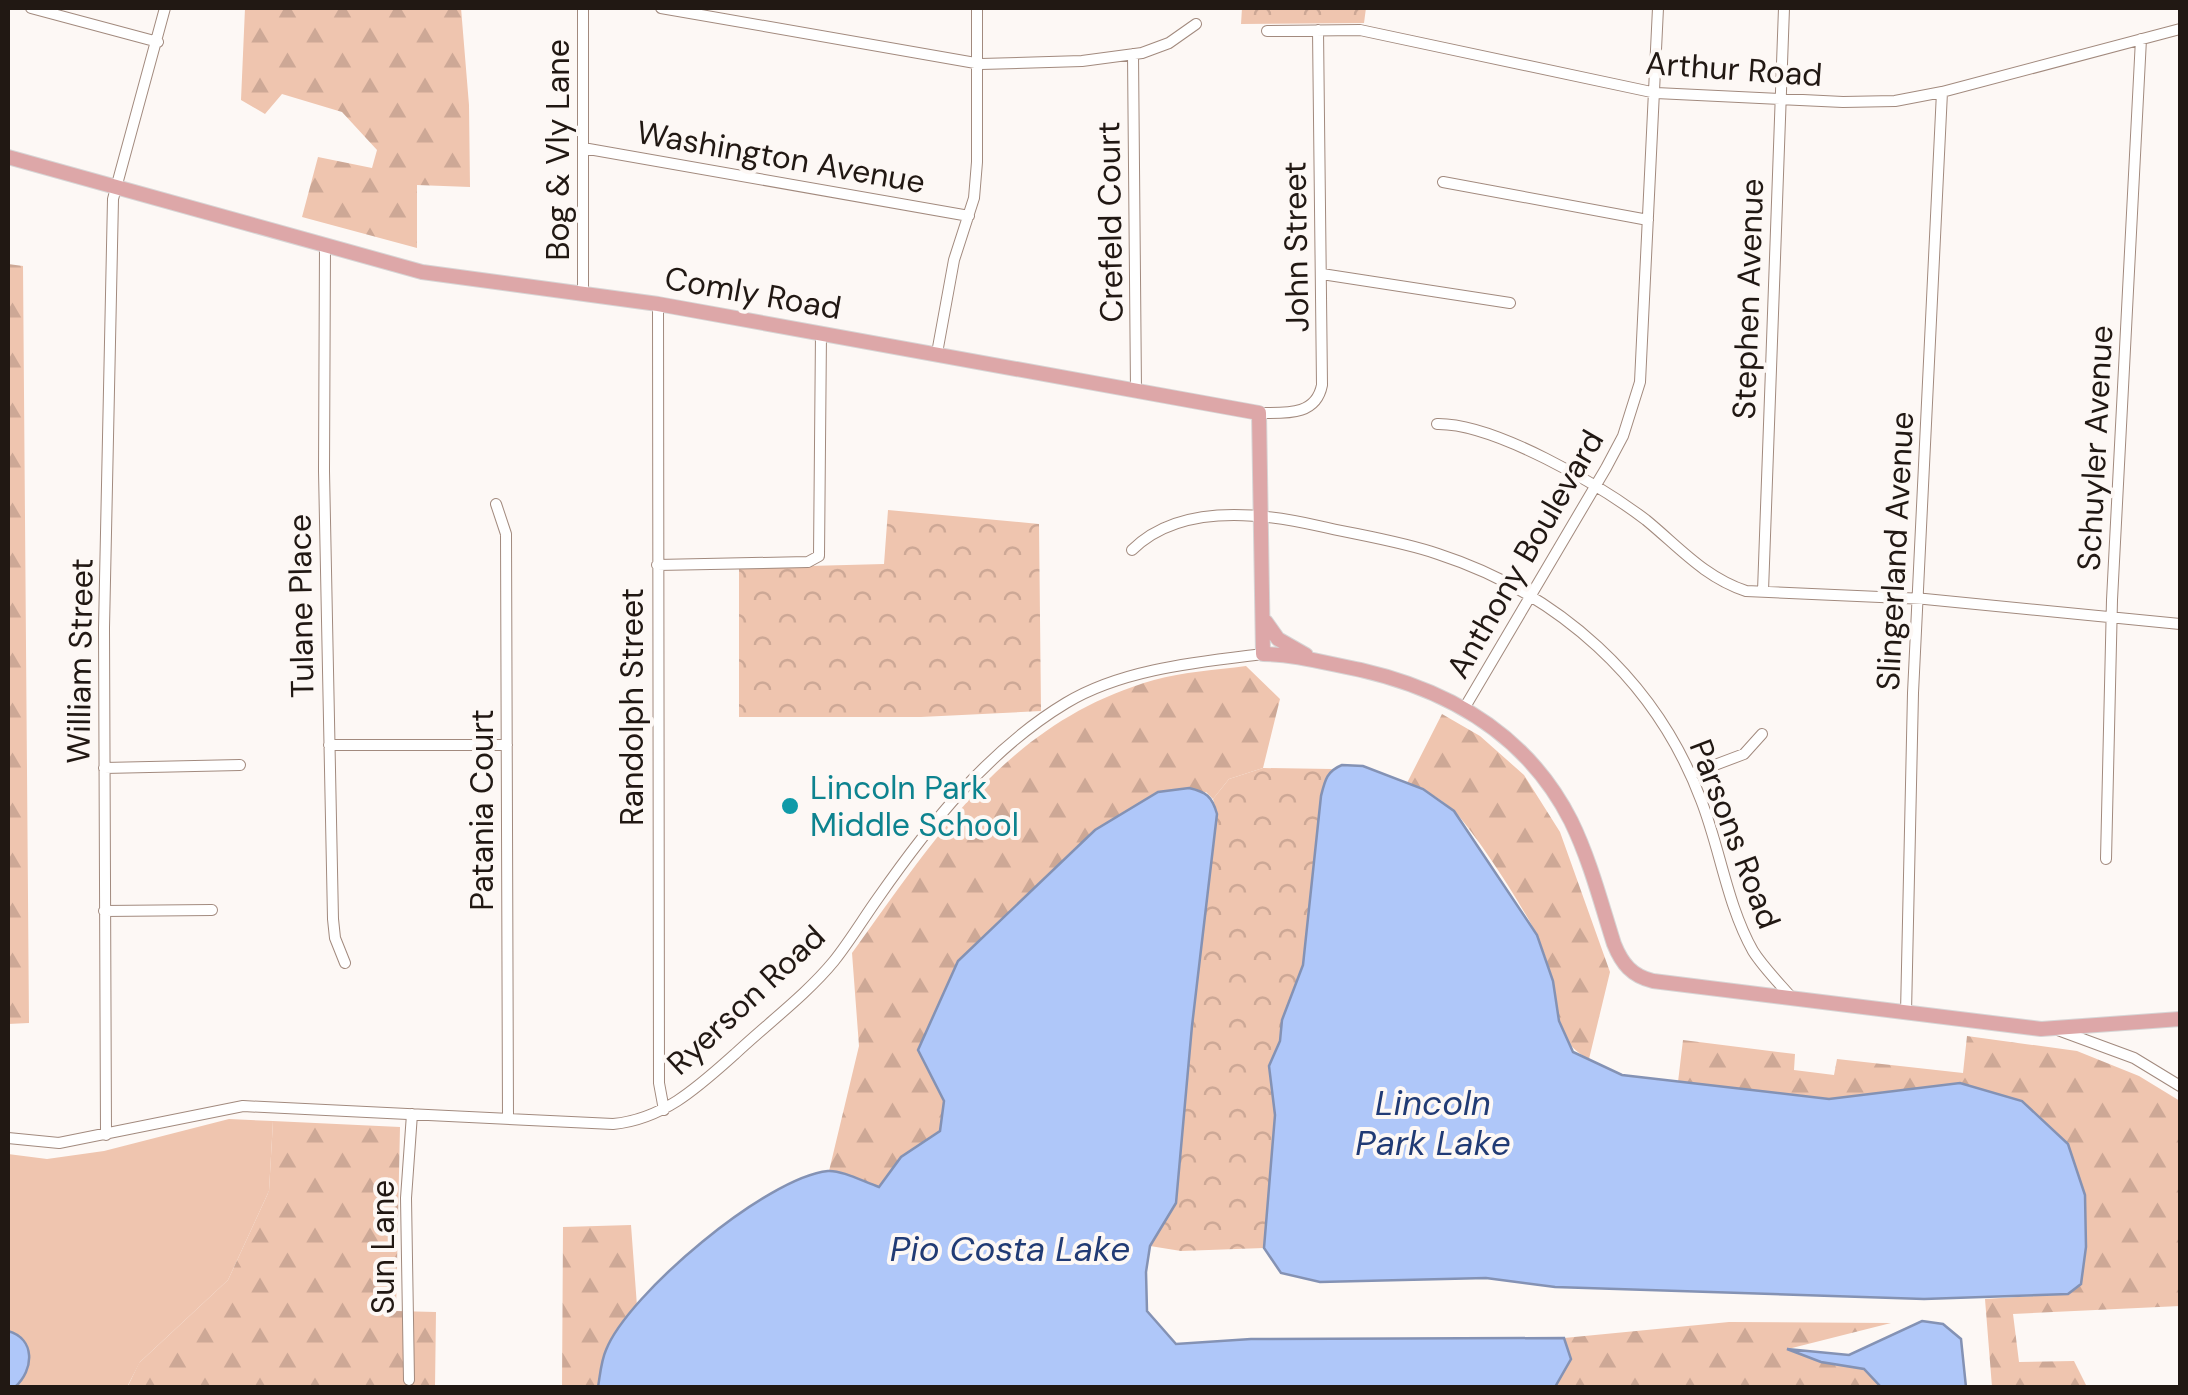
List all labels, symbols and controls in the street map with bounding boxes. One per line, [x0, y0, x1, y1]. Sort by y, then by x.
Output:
street label: Bog & Vly Lane [537, 39, 579, 261]
street label: Arthur Road [1644, 42, 1824, 96]
street label: Washington Avenue [634, 111, 928, 203]
street label: Crefeld Court [1087, 121, 1133, 323]
street label: John Street [1274, 161, 1318, 333]
street label: Stephen Avenue [1723, 178, 1773, 420]
street label: Comly Road [662, 257, 844, 329]
street label: Schuyler Avenue [2068, 324, 2122, 572]
street label: Slingerland Avenue [1867, 410, 1923, 692]
street label: Anthony Boulevard [1437, 422, 1613, 686]
street label: Tulane Place [278, 514, 324, 698]
street label: William Street [57, 558, 103, 764]
street label: Randolph Street [611, 588, 653, 826]
street label: Patania Court [461, 709, 503, 911]
street label: Parsons Road [1680, 733, 1790, 935]
place label: Lincoln Park Middle School [810, 767, 1019, 846]
marker: Lincoln Park Middle School [779, 795, 801, 817]
street label: Ryerson Road [658, 916, 834, 1084]
water label: Lincoln Park Lake [1355, 1080, 1511, 1166]
street label: Sun Lane [362, 1180, 404, 1314]
water label: Pio Costa Lake [890, 1226, 1130, 1272]

